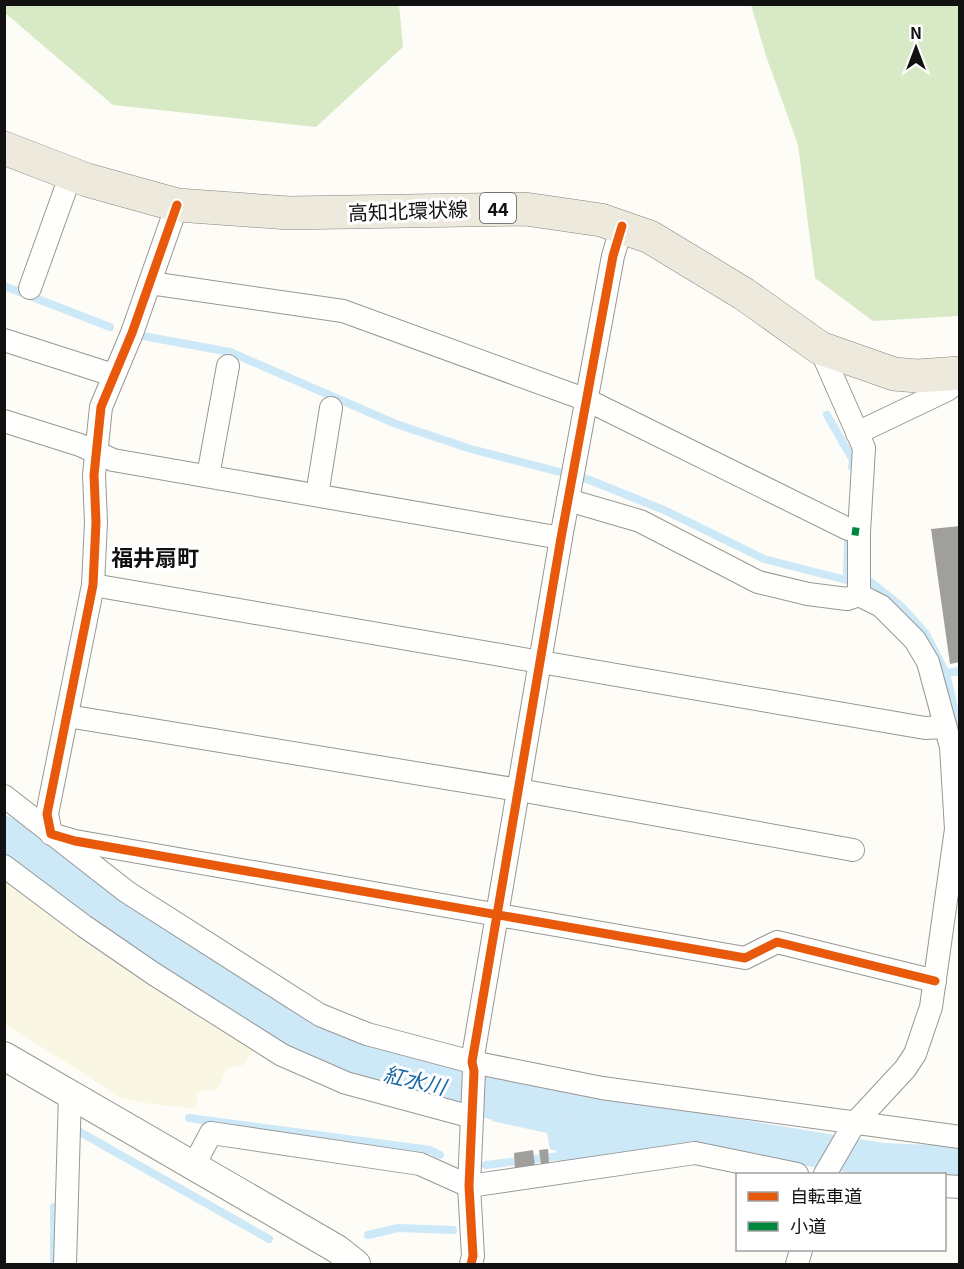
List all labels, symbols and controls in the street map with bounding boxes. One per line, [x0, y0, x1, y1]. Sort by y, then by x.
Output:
north arrow [886, 18, 946, 78]
text: N [910, 20, 922, 44]
street label: 高知北環状線 [348, 193, 468, 227]
road number: 44 [480, 193, 516, 223]
district label: 福井扇町 [111, 540, 199, 572]
water label: 紅水川 [381, 1057, 451, 1101]
legend [736, 1173, 946, 1251]
text: 自転車道 [790, 1182, 862, 1208]
text: 小道 [790, 1212, 826, 1238]

